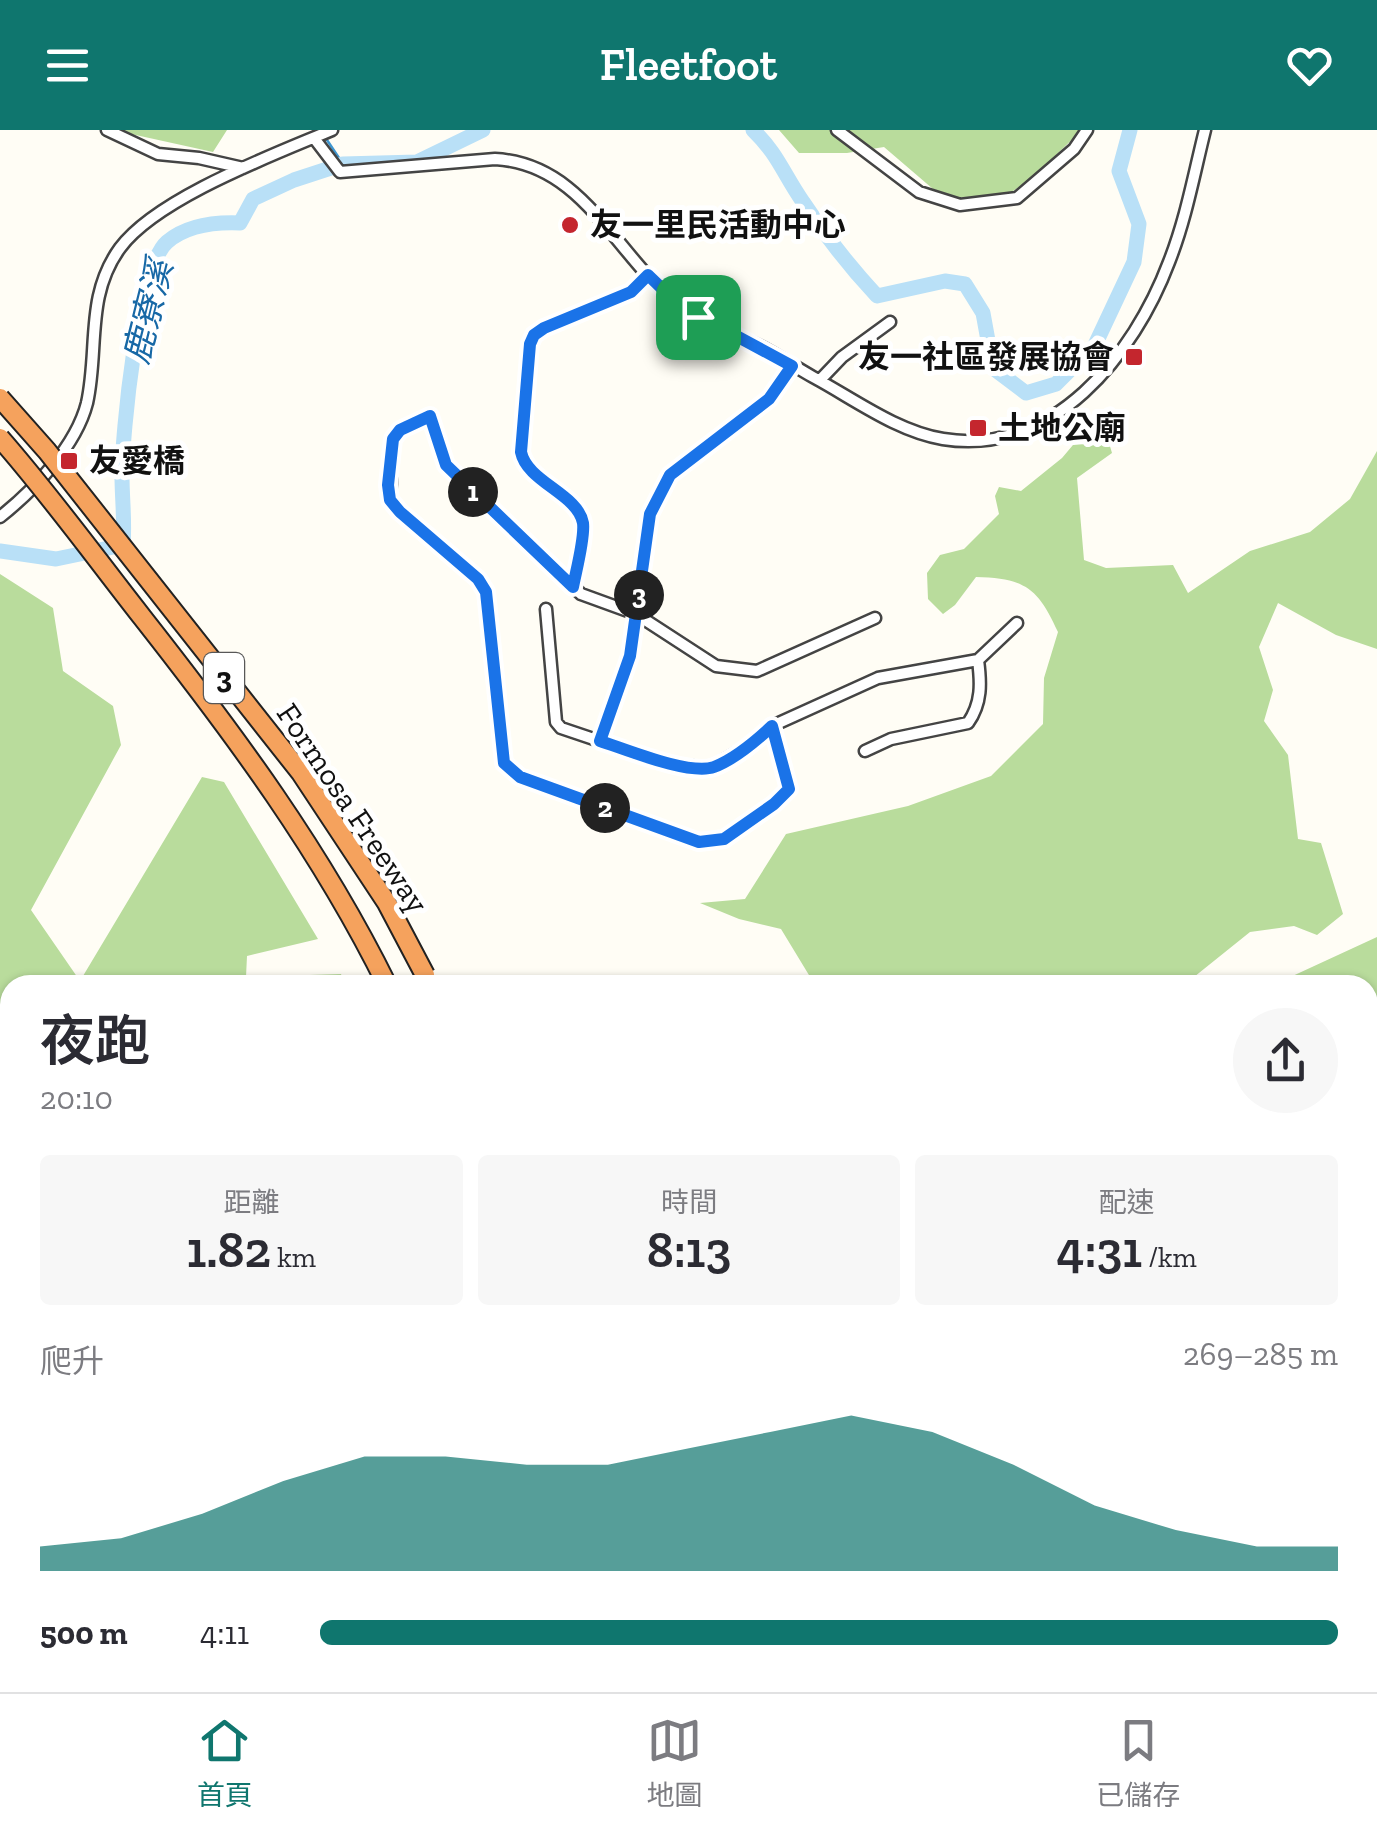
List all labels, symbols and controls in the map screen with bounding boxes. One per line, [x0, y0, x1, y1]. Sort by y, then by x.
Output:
icon: menu [40, 38, 95, 93]
text: Fleetfoot [600, 38, 777, 92]
icon: heart [1282, 38, 1337, 93]
place label: 友一里民活動中心 [590, 206, 846, 244]
marker: 友一里民活動中心 [559, 214, 581, 236]
water label: 鹿寮溪 [115, 251, 182, 368]
pin [656, 275, 741, 360]
icon: arrive [671, 290, 726, 345]
place label: 友一社區發展協會 [858, 338, 1114, 376]
marker: 友一社區發展協會 [1123, 346, 1145, 368]
place label: 土地公廟 [998, 409, 1126, 447]
marker: 土地公廟 [967, 417, 989, 439]
place label: 友愛橋 [89, 442, 185, 480]
marker: 友愛橋 [58, 450, 80, 472]
pin: 1 [448, 467, 498, 517]
text: 1 [467, 475, 479, 508]
pin: 3 [614, 570, 664, 620]
text: 3 [632, 578, 646, 611]
road number: 3 [204, 653, 244, 703]
street label: Formosa Freeway [269, 696, 437, 921]
pin: 2 [580, 783, 630, 833]
text: 2 [597, 791, 613, 824]
text: 夜跑 [40, 1008, 150, 1074]
button: share [1233, 1008, 1338, 1113]
text: 20:10 [40, 1079, 113, 1117]
text: 距離 [223, 1186, 279, 1219]
text: 時間 [661, 1186, 717, 1219]
text: 配速 [1099, 1186, 1155, 1219]
text: 1.82 [187, 1220, 271, 1280]
text: 8:13 [647, 1220, 731, 1280]
text: 4:31 [1057, 1220, 1142, 1280]
text: km [271, 1241, 316, 1274]
text: /km [1142, 1241, 1197, 1274]
text: 269–285 m [1183, 1335, 1338, 1373]
text: 爬升 [40, 1342, 104, 1380]
text: 500 m [40, 1614, 128, 1652]
text: 4:11 [200, 1614, 249, 1652]
tab: 首頁 [197, 1713, 253, 1813]
tab: 地圖 [646, 1713, 702, 1813]
tab: 已儲存 [1096, 1713, 1180, 1813]

